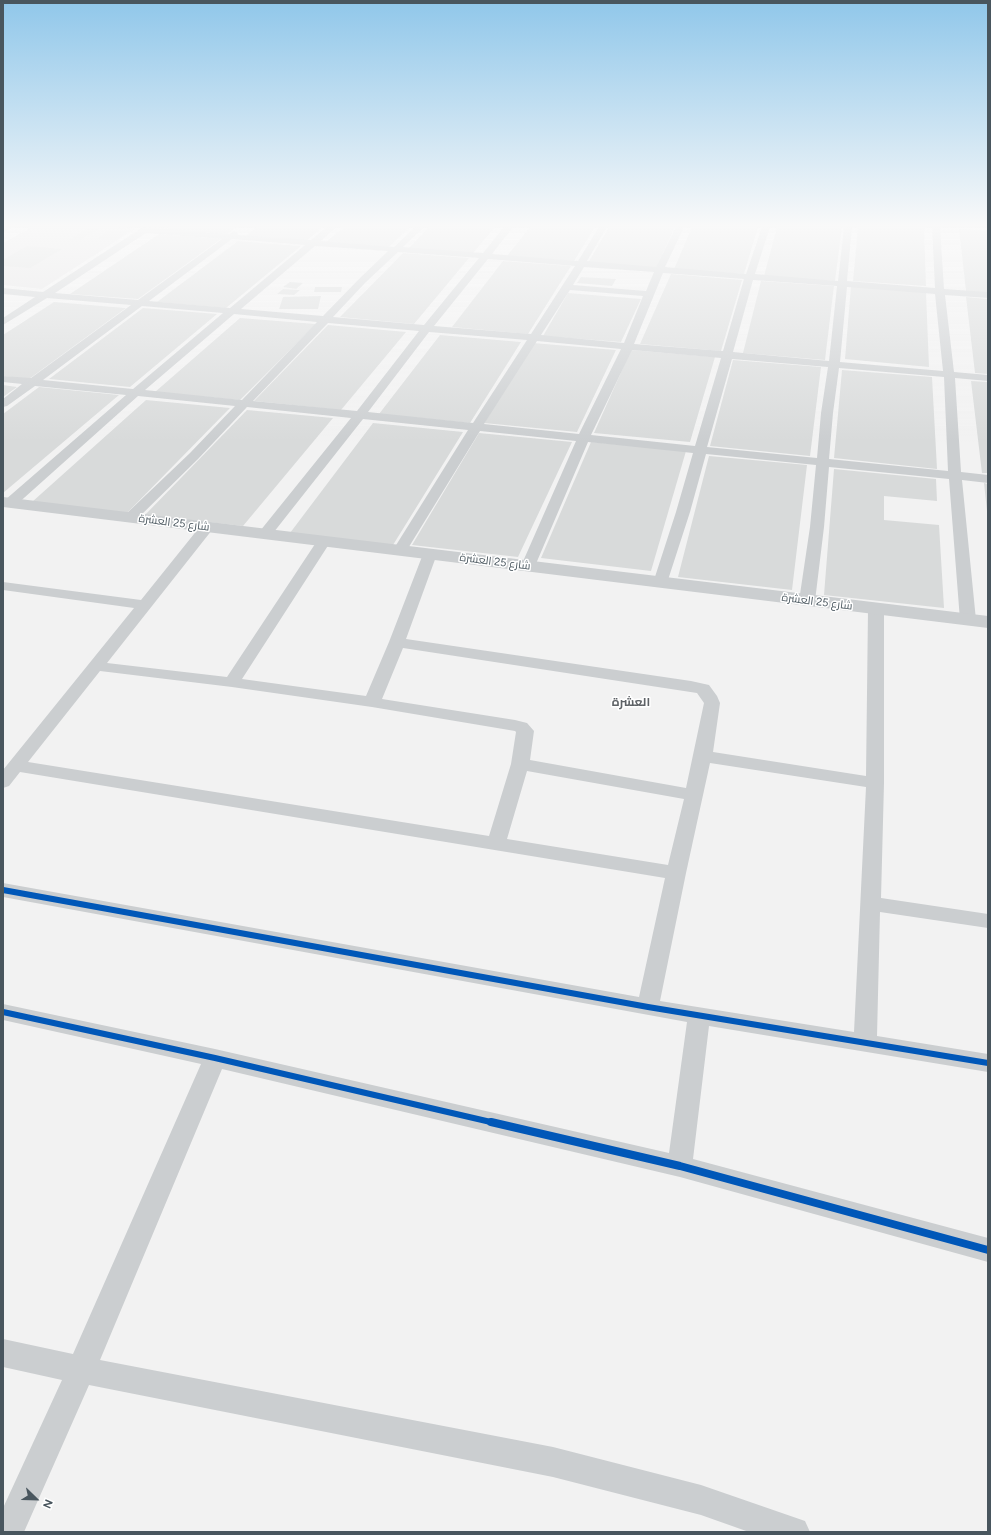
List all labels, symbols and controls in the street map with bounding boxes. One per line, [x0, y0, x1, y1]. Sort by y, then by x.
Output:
street label: شارع 25 العشرة [138, 512, 210, 534]
street label: شارع 25 العشرة [459, 551, 531, 573]
street label: شارع 25 العشرة [781, 591, 853, 613]
district label: العشرة [612, 695, 650, 709]
north arrow [16, 1479, 56, 1519]
text: N [40, 1497, 55, 1510]

